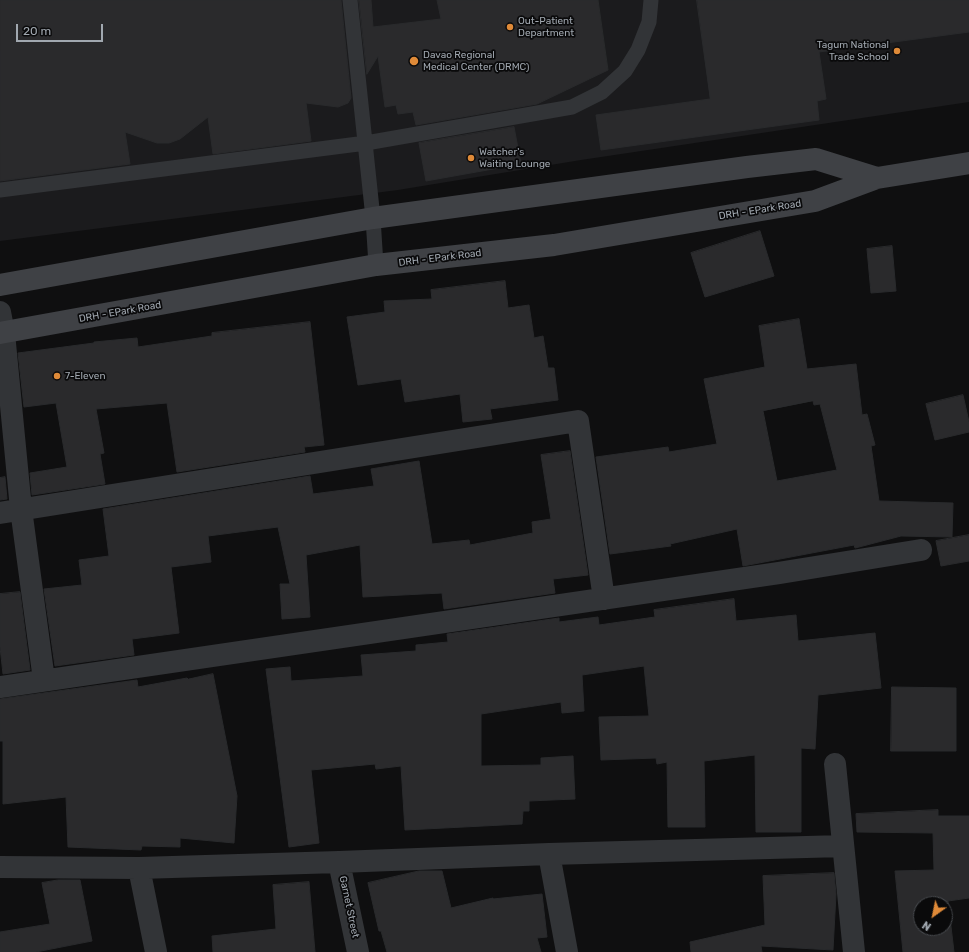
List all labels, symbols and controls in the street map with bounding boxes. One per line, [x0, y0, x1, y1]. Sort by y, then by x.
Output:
place label: Out-Patient Department [518, 15, 574, 38]
scale bar [18, 16, 105, 42]
marker: Out-Patient Department [505, 22, 515, 32]
text: 20 m [23, 24, 51, 38]
place label: Tagum National Trade School [817, 39, 889, 62]
marker: Tagum National Trade School [892, 46, 902, 56]
place label: Davao Regional Medical Center (DRMC) [423, 49, 529, 72]
marker: Davao Regional Medical Center (DRMC) [408, 55, 420, 67]
place label: Watcher's Waiting Lounge [479, 146, 550, 170]
marker: Watcher's Waiting Lounge [466, 153, 476, 163]
street label: DRH - EPark Road [718, 198, 802, 222]
street label: DRH - EPark Road [398, 247, 482, 269]
street label: DRH - EPark Road [78, 299, 162, 325]
place label: 7-Eleven [65, 370, 105, 382]
marker: 7-Eleven [52, 371, 62, 381]
street label: Garnet Street [337, 875, 361, 939]
north arrow [913, 896, 953, 936]
text: N [920, 918, 934, 933]

